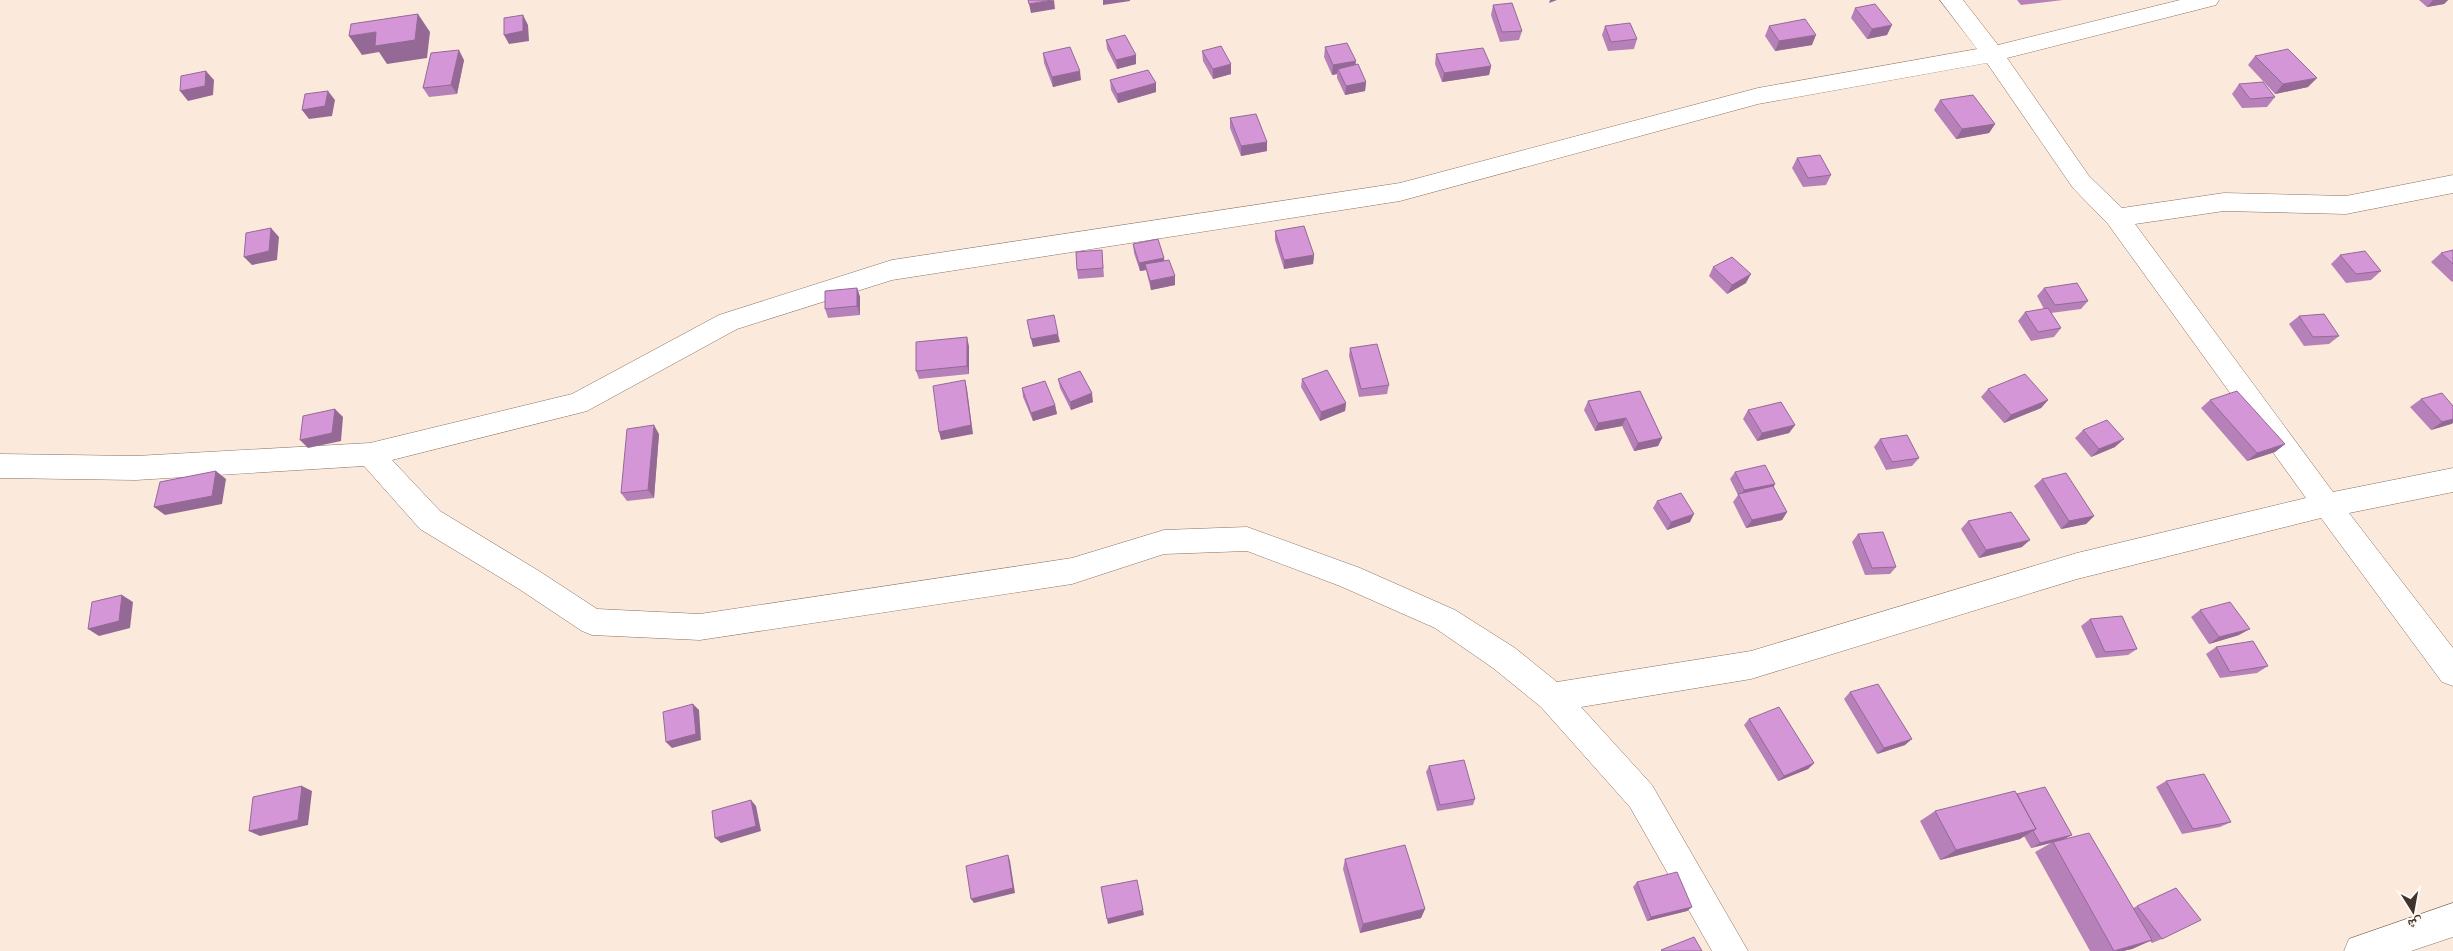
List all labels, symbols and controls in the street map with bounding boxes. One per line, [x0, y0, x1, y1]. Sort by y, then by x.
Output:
north arrow [2388, 886, 2438, 936]
text: ش [2406, 914, 2424, 933]

